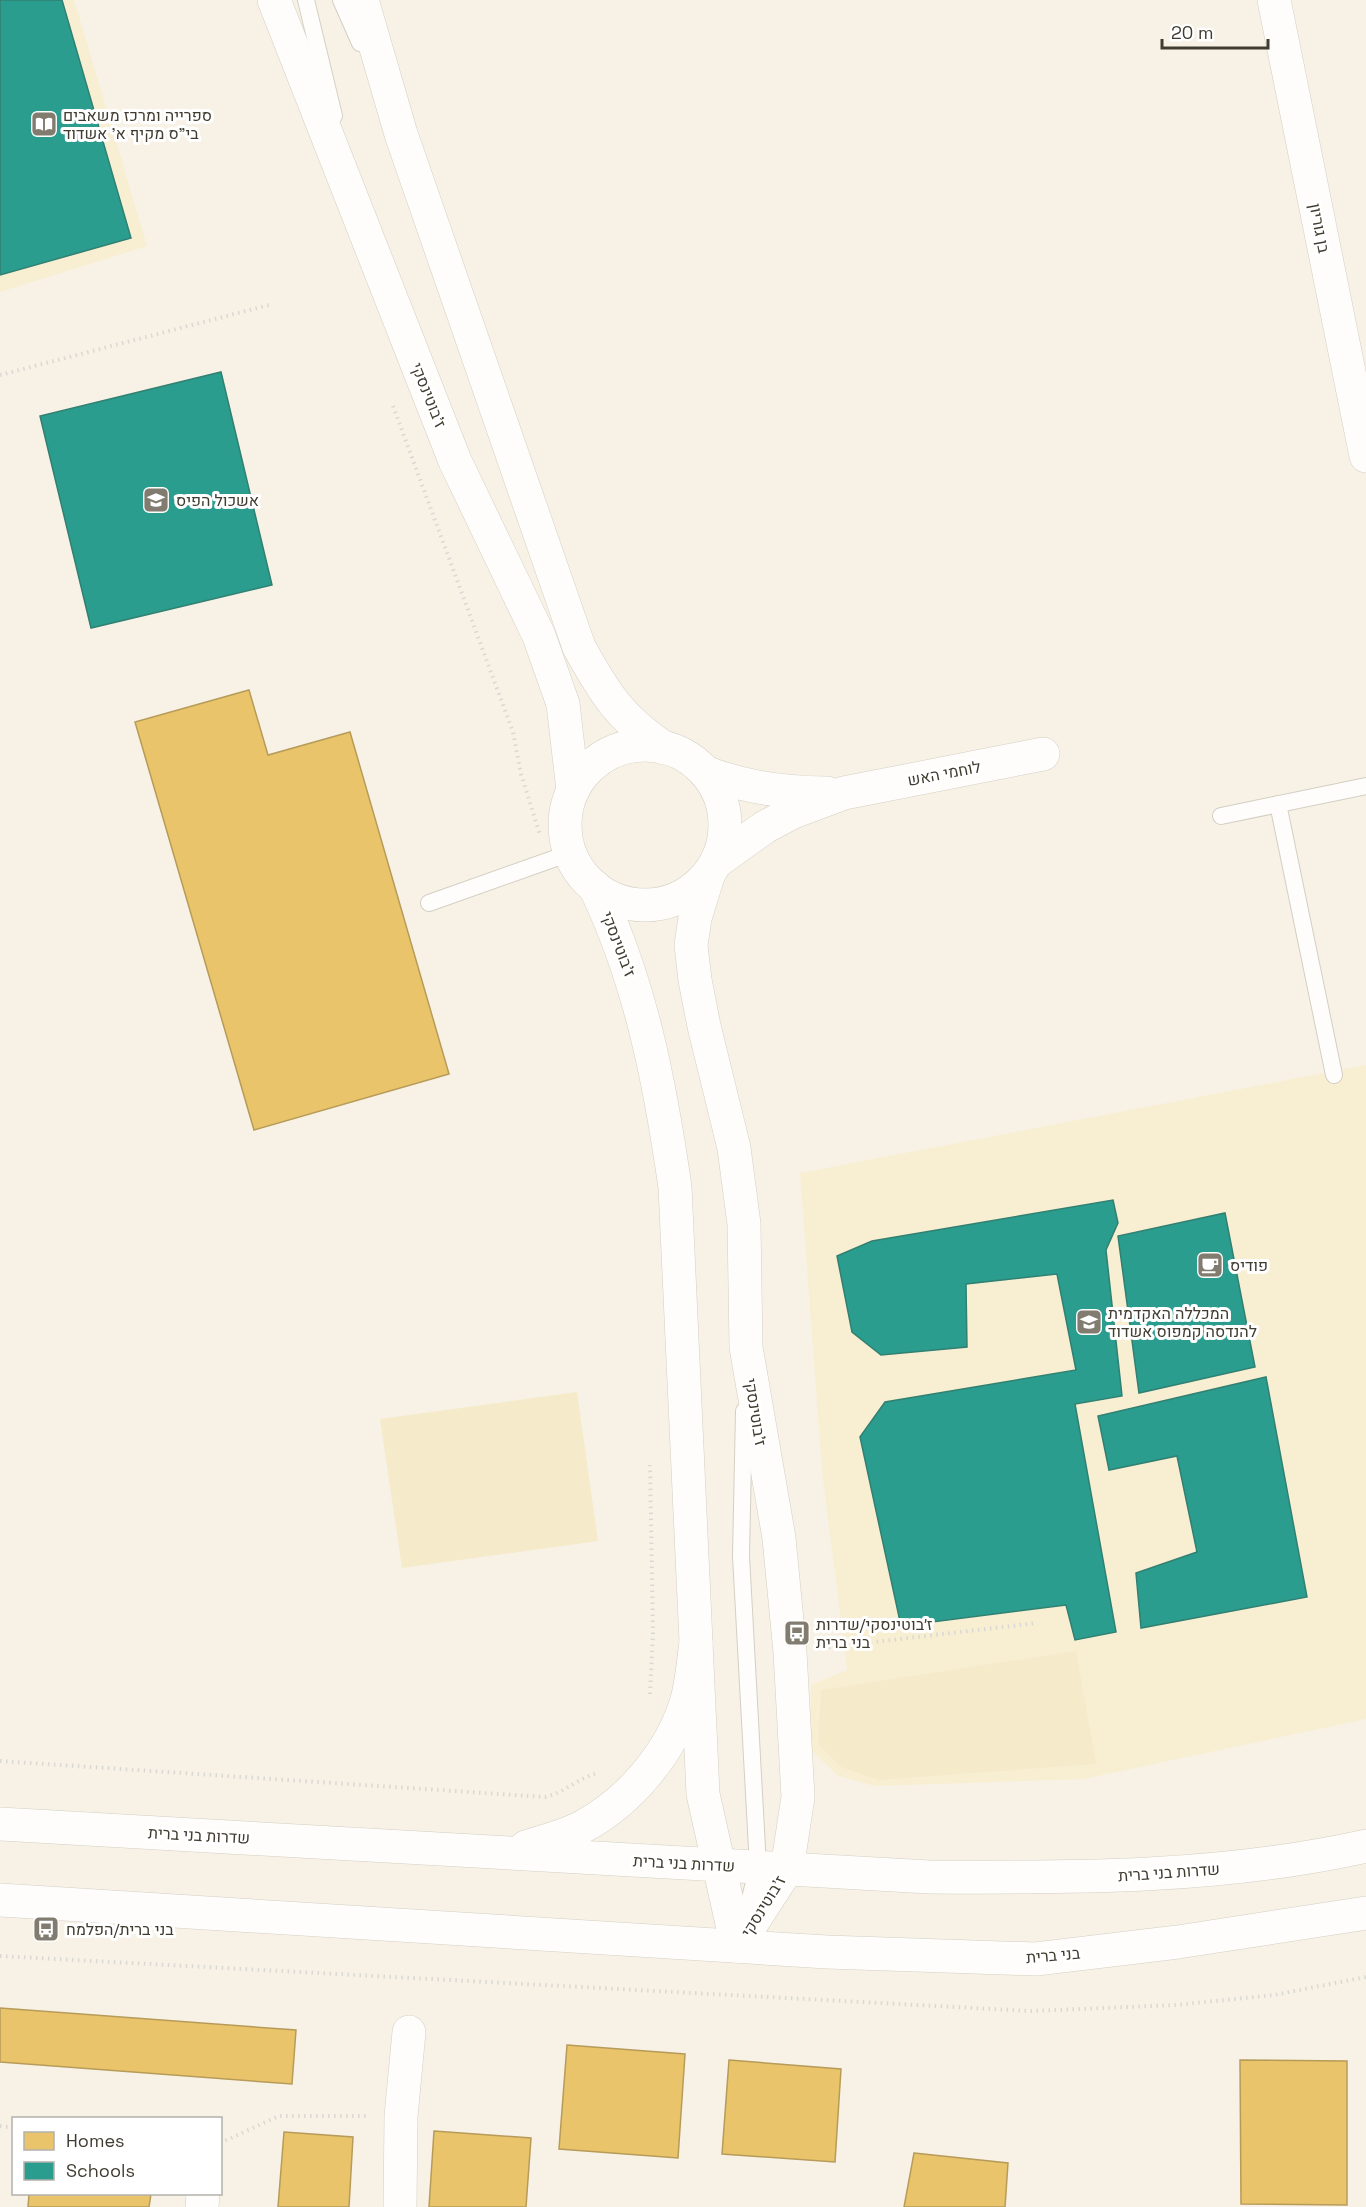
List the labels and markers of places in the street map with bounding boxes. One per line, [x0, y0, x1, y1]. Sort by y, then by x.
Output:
place label: ספרייה ומרכז משאבים בי"ס מקיף א' אשדוד [63, 105, 212, 144]
library icon: ספרייה ומרכז משאבים בי"ס מקיף א' אשדוד [29, 109, 59, 139]
school or university icon: אשכול הפיס [141, 485, 171, 515]
place label: אשכול הפיס [176, 490, 259, 511]
cafe icon: פודיס [1195, 1250, 1225, 1280]
place label: פודיס [1230, 1255, 1268, 1276]
place label: המכללה האקדמית להנדסה קמפוס אשדוד [1108, 1303, 1257, 1342]
school or university icon: המכללה האקדמית להנדסה קמפוס אשדוד [1074, 1307, 1104, 1337]
place label: ז׳בוטינסקי/שדרות בני ברית [816, 1614, 933, 1653]
bus stop icon: ז׳בוטינסקי/שדרות בני ברית [782, 1618, 812, 1648]
bus stop icon: בני ברית/הפלמח [31, 1914, 61, 1944]
place label: בני ברית/הפלמח [66, 1919, 174, 1940]

